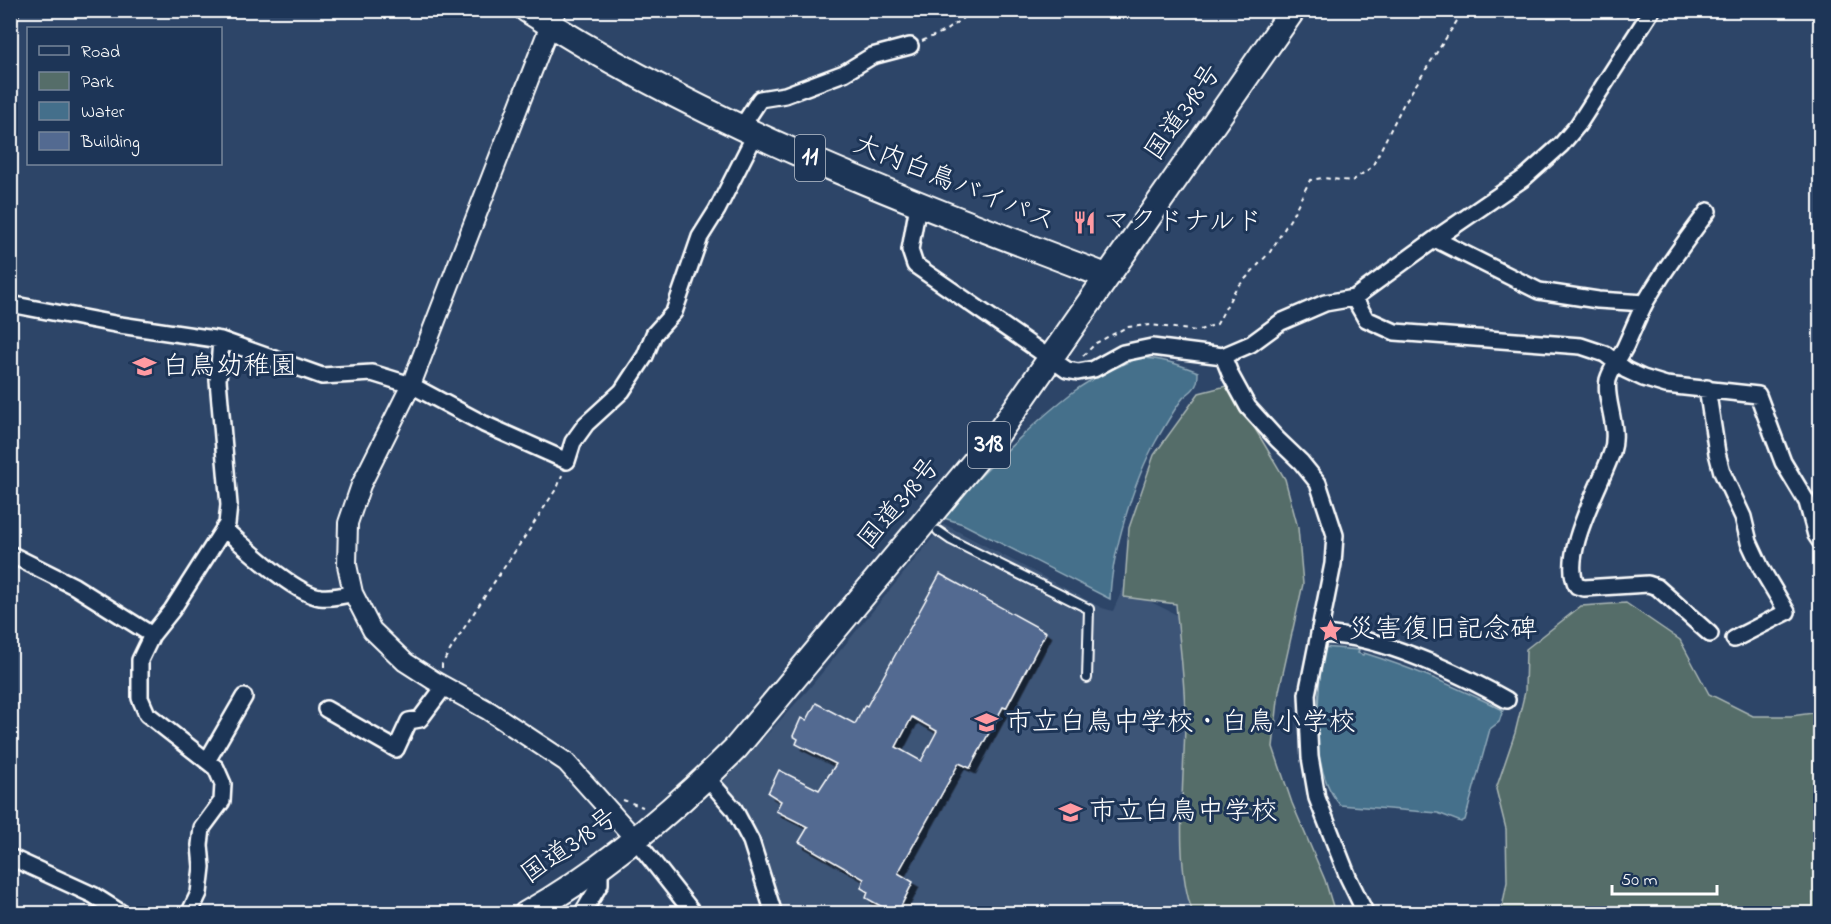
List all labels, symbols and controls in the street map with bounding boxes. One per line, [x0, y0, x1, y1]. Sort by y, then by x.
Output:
legend [27, 27, 222, 165]
text: Road [81, 40, 120, 66]
street label: 国道318号 [1136, 56, 1232, 170]
text: Park [81, 70, 114, 96]
text: Water [81, 100, 125, 126]
street label: 大内白鳥バイパス [847, 126, 1061, 242]
text: Building [80, 130, 140, 157]
road number: 11 [795, 135, 825, 181]
place label: マクドナルド [1103, 203, 1263, 242]
restaurant icon: マクドナルド [1072, 209, 1098, 235]
place label: 白鳥幼稚園 [162, 348, 297, 387]
school or university icon: 白鳥幼稚園 [131, 354, 157, 380]
road number: 318 [968, 422, 1010, 468]
street label: 国道318号 [849, 449, 951, 559]
place label: 災害復旧記念碑 [1348, 611, 1537, 650]
place icon: 災害復旧記念碑 [1317, 617, 1343, 643]
place label: 市立白鳥中学校・白鳥小学校 [1005, 704, 1356, 743]
school or university icon: 市立白鳥中学校・白鳥小学校 [974, 710, 1000, 736]
place label: 市立白鳥中学校 [1089, 793, 1278, 832]
street label: 国道318号 [513, 799, 627, 895]
school or university icon: 市立白鳥中学校 [1058, 799, 1084, 825]
scale bar [1612, 858, 1717, 896]
text: 50 m [1621, 868, 1658, 894]

